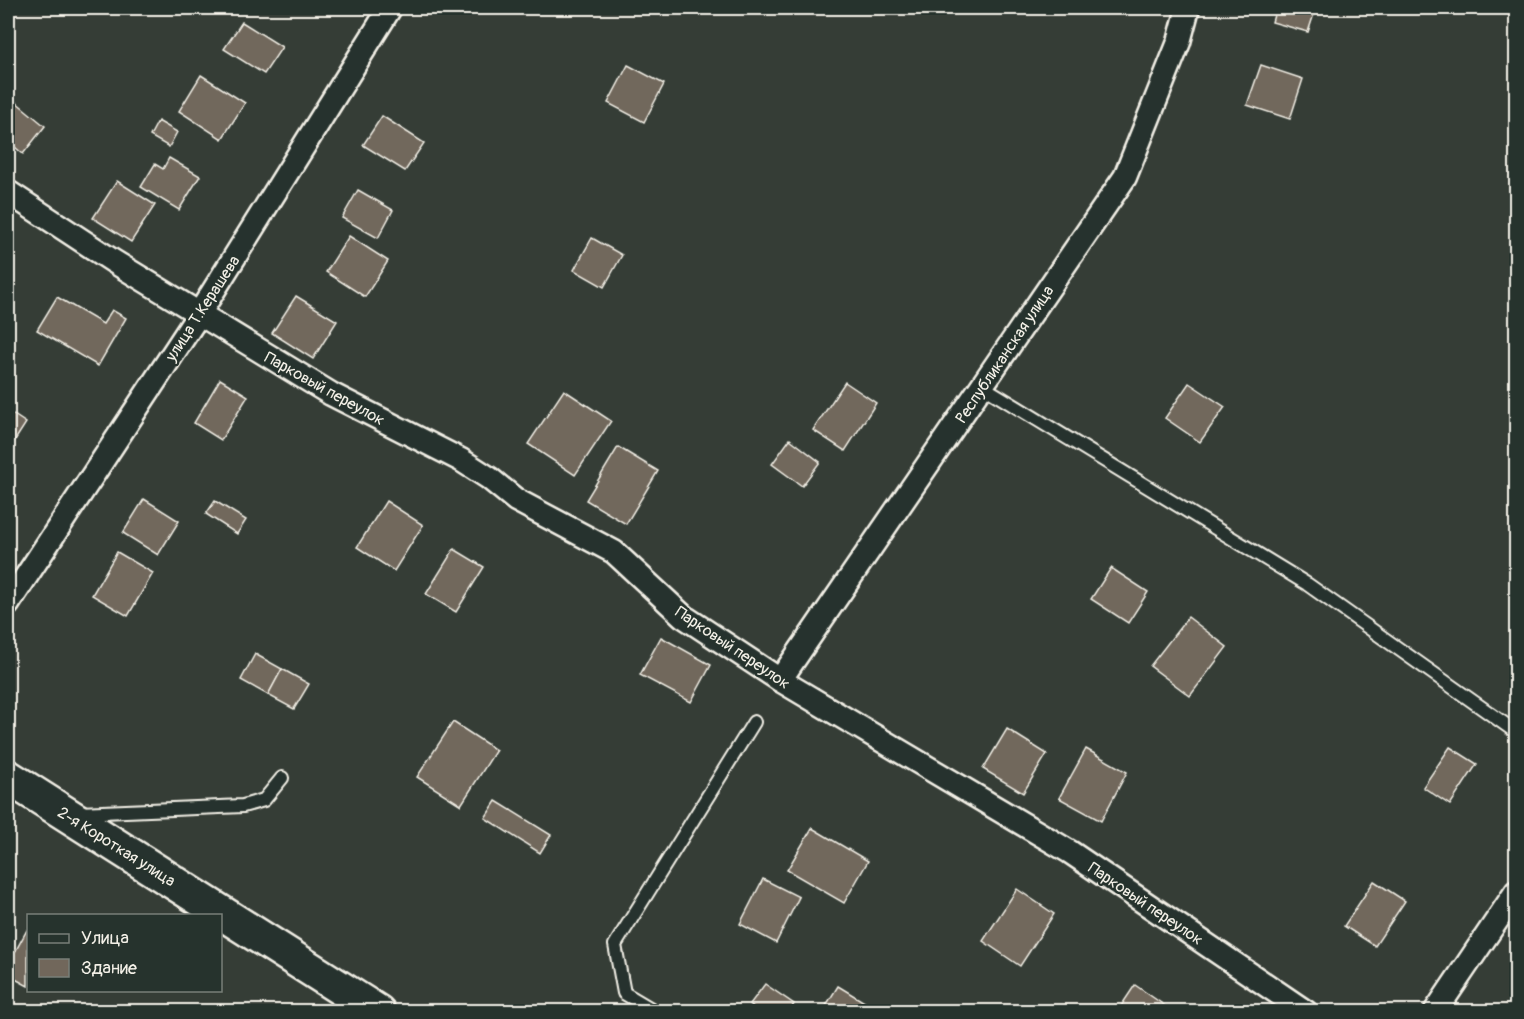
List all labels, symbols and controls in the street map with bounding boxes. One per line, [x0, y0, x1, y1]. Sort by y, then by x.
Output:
street label: улица Т.Керашева [161, 252, 245, 366]
street label: Республиканская улица [951, 282, 1058, 427]
street label: Парковый переулок [261, 348, 388, 430]
street label: Парковый переулок [671, 602, 794, 694]
street label: 2-я Короткая улица [54, 803, 179, 891]
street label: Парковый переулок [1084, 858, 1207, 950]
legend [27, 914, 222, 992]
text: Улица [81, 927, 129, 950]
text: Здание [81, 957, 137, 980]

